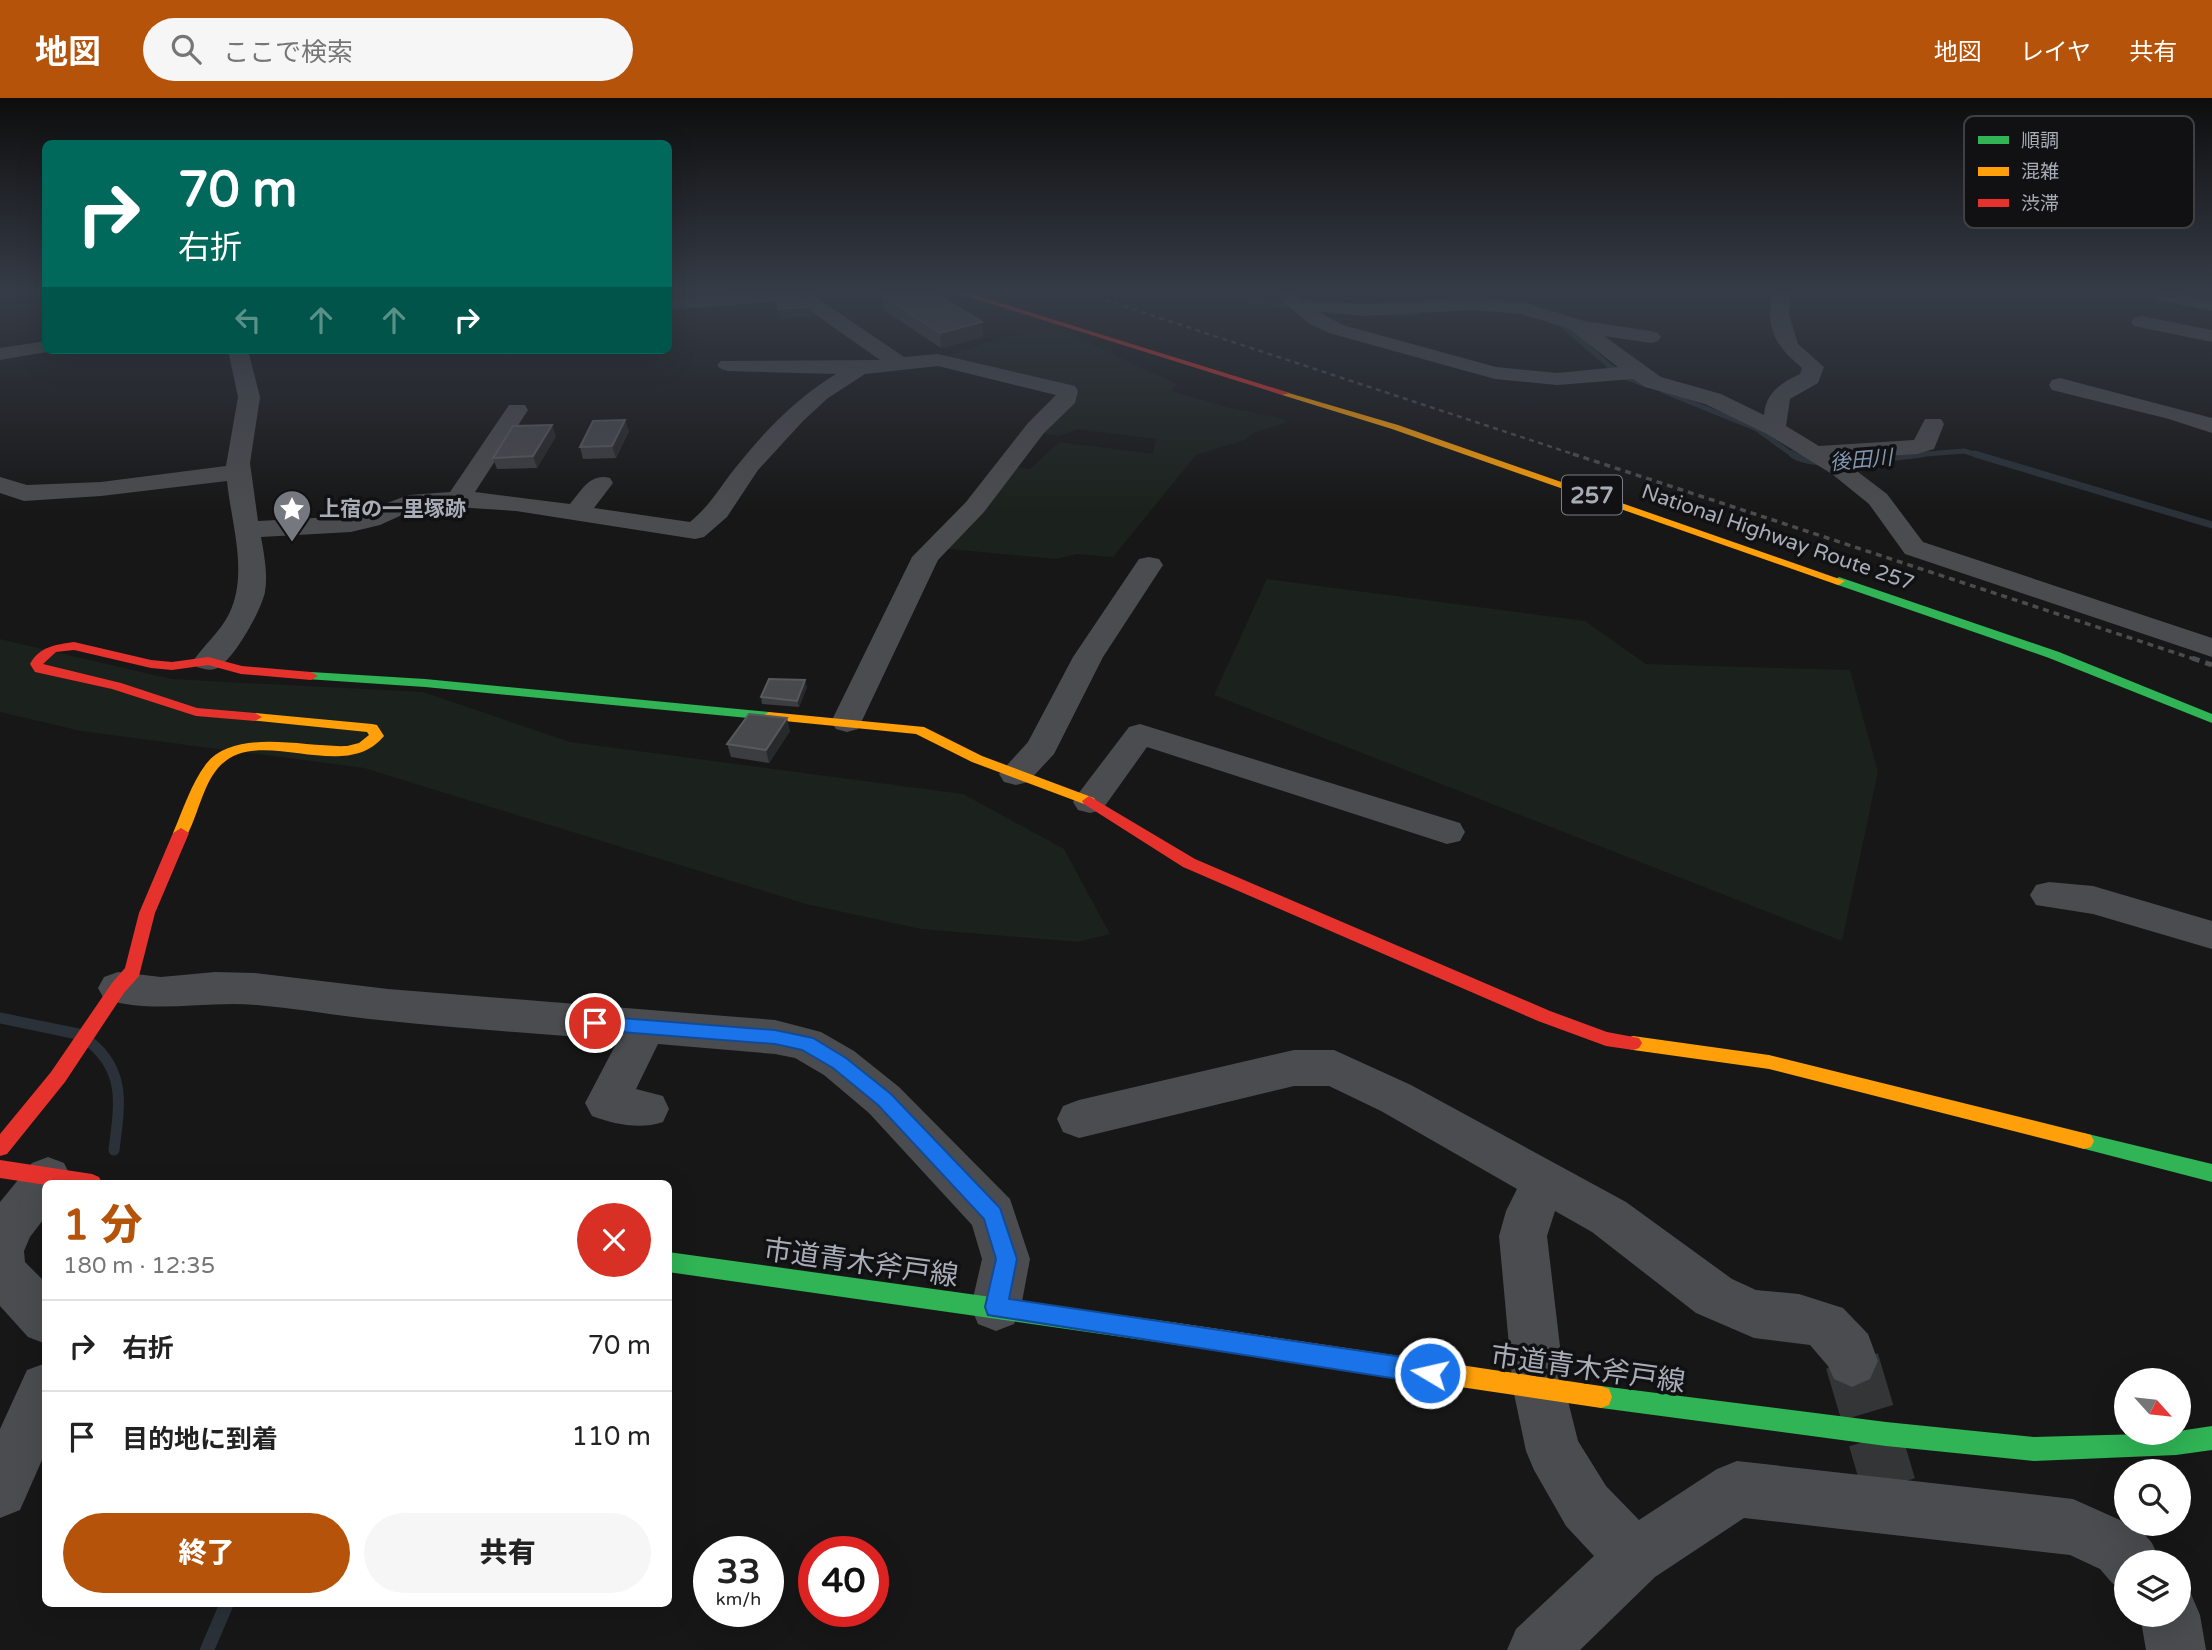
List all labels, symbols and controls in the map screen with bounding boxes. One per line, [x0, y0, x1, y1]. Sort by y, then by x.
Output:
search box [143, 18, 633, 81]
icon: search [167, 30, 205, 68]
text: 地図 [35, 33, 101, 72]
text: ここで検索 [223, 37, 353, 68]
text: 地図 [1934, 38, 1982, 67]
text: レイヤ [2020, 38, 2091, 67]
text: 共有 [2129, 38, 2177, 67]
legend [1964, 116, 2194, 228]
text: 順調 [2021, 130, 2059, 152]
text: 70 m [178, 161, 297, 220]
text: 混雑 [2021, 161, 2059, 183]
icon: right [63, 168, 154, 259]
text: 渋滞 [2021, 193, 2059, 215]
text: 右折 [178, 229, 242, 267]
icon: left [229, 301, 267, 339]
icon: ahead [302, 301, 340, 339]
icon: ahead [375, 301, 413, 339]
icon: right [448, 301, 486, 339]
water label: 後田川 [1829, 445, 1896, 476]
road number: 257 [1562, 476, 1622, 514]
street label: National Highway Route 257 [1638, 479, 1917, 596]
place icon: 上宿の一里塚跡 [271, 488, 313, 543]
place label: 上宿の一里塚跡 [319, 497, 466, 522]
pin [565, 993, 625, 1053]
icon: arrive [576, 1004, 614, 1042]
text: 1 分 [63, 1200, 142, 1251]
button: close [577, 1203, 651, 1277]
street label: 市道青木斧戸線 [761, 1233, 960, 1293]
text: 180 m · 12:35 [63, 1252, 215, 1280]
icon: right [63, 1327, 101, 1365]
text: 70 m [588, 1330, 651, 1361]
text: 右折 [122, 1333, 174, 1364]
position arrow [1393, 1336, 1467, 1410]
street label: 市道青木斧戸線 [1488, 1339, 1687, 1399]
north arrow [2114, 1368, 2191, 1446]
map controls [2114, 1368, 2191, 1627]
icon: arrive [63, 1418, 101, 1456]
text: 110 m [571, 1421, 651, 1452]
text: 目的地に到着 [122, 1424, 278, 1455]
button: search [2114, 1459, 2191, 1536]
button: 終了 [63, 1513, 350, 1593]
button: 共有 [364, 1513, 651, 1593]
speed limit sign: 40 [798, 1536, 889, 1627]
button: layers [2114, 1550, 2191, 1627]
text: 33 [717, 1551, 760, 1593]
text: km/h [716, 1588, 761, 1610]

